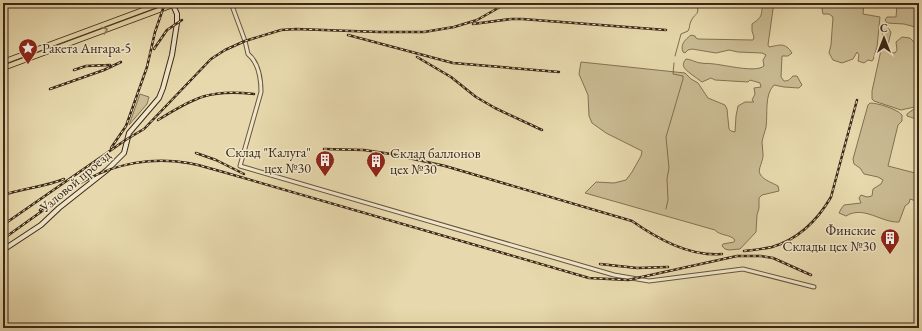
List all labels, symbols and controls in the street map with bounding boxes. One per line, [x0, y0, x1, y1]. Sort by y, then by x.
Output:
north arrow [864, 18, 904, 58]
text: С [880, 21, 888, 35]
one-way arrow [102, 27, 109, 35]
place icon: Ракета Ангара-5 [17, 37, 39, 65]
place label: Ракета Ангара-5 [42, 39, 131, 57]
place label: Склад "Калуга" цех №30 [225, 143, 311, 177]
place label: Склад баллонов цех №30 [390, 144, 481, 178]
street label: Узловой проезд [35, 146, 115, 217]
building icon: Склад "Калуга" цех №30 [314, 149, 336, 177]
building icon: Склад баллонов цех №30 [365, 150, 387, 178]
place label: Финские Склады цех №30 [782, 221, 877, 255]
building icon: Финские Склады цех №30 [879, 227, 901, 255]

